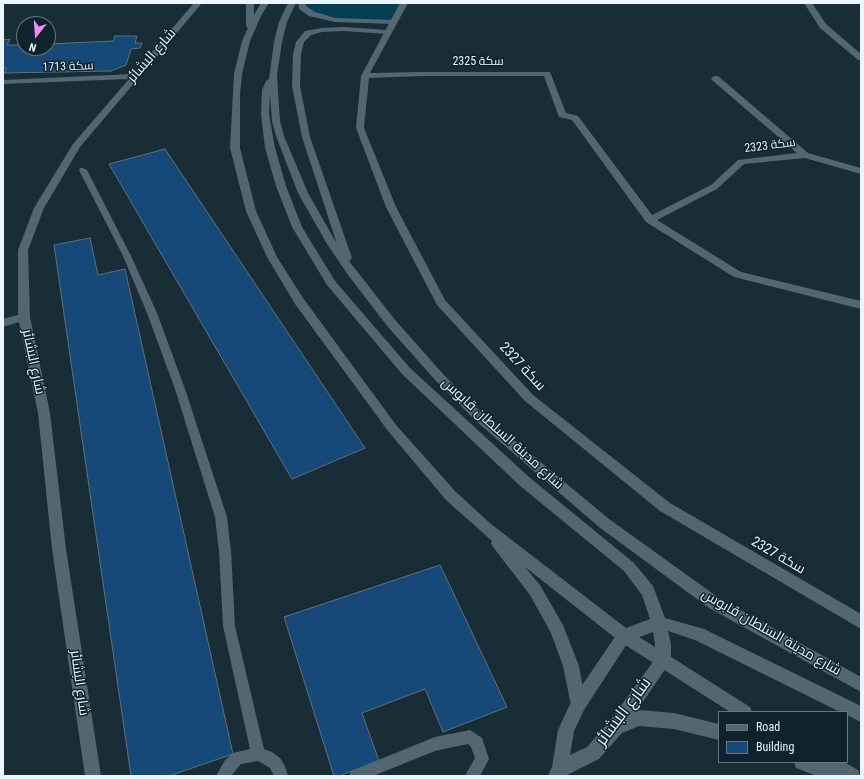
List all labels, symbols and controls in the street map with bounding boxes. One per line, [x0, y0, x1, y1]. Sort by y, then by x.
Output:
north arrow [16, 16, 56, 56]
street label: شارع البشائر [124, 26, 180, 86]
text: N [28, 40, 38, 54]
street label: سكة 2325 [452, 55, 504, 69]
street label: سكة 1713 [42, 59, 94, 75]
street label: سكة 2323 [744, 136, 796, 156]
street label: شارع البشائر [18, 328, 48, 396]
street label: سكة 2327 [495, 339, 549, 395]
street label: شارع مدينة السلطان قابوس [437, 375, 567, 493]
street label: سكة 2327 [748, 534, 808, 578]
street label: شارع مدينة السلطان قابوس [698, 586, 844, 680]
street label: شارع البشائر [66, 649, 92, 717]
street label: شارع البشائر [592, 674, 656, 750]
legend [718, 711, 848, 763]
text: Road [756, 720, 780, 734]
text: Building [756, 740, 794, 754]

